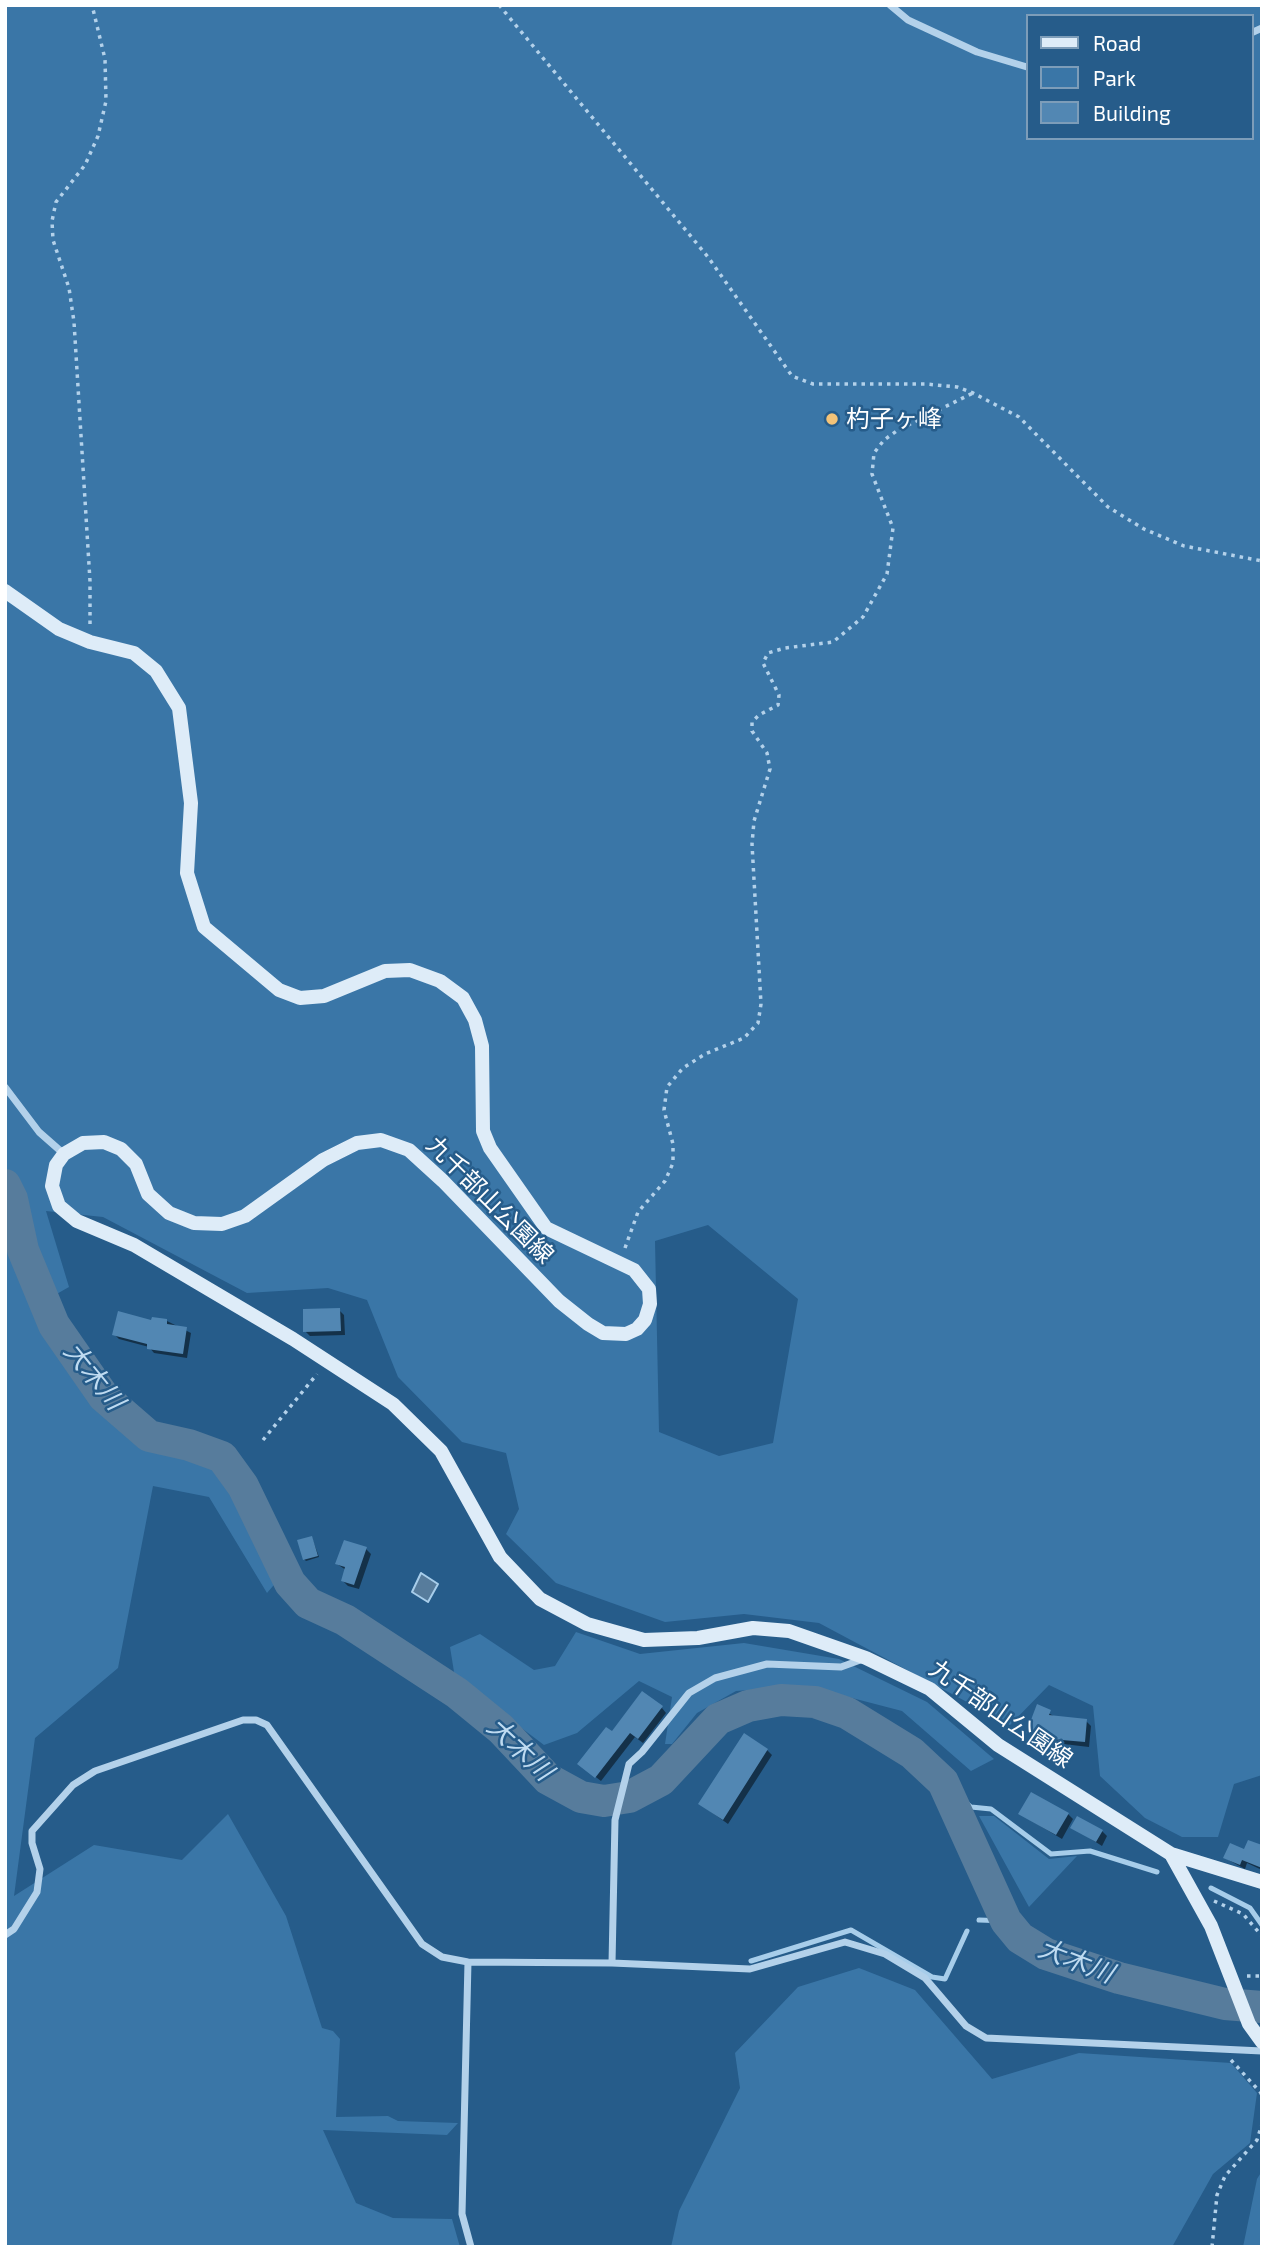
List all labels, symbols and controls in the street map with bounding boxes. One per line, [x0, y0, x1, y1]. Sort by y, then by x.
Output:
legend [1026, 14, 1253, 140]
text: Road [1093, 30, 1141, 55]
text: Park [1093, 65, 1136, 90]
text: Building [1093, 100, 1171, 125]
place label: 杓子ヶ峰 [846, 405, 942, 433]
marker: 杓子ヶ峰 [824, 411, 840, 427]
street label: 九千部山公園線 [420, 1130, 560, 1270]
water label: 大木川 [57, 1336, 131, 1416]
street label: 九千部山公園線 [924, 1654, 1078, 1774]
water label: 大木川 [481, 1711, 559, 1787]
water label: 大木川 [1034, 1932, 1118, 1990]

